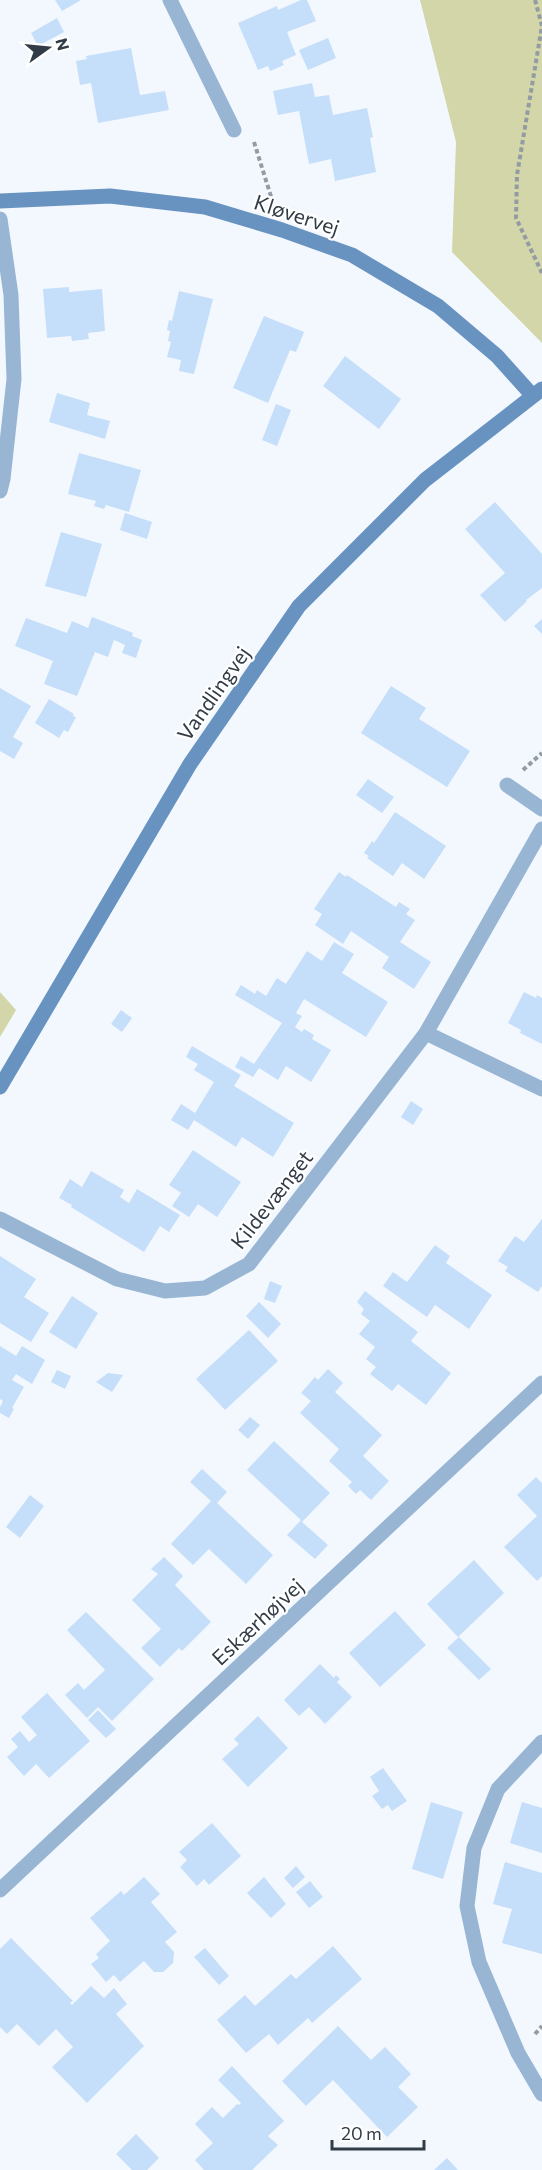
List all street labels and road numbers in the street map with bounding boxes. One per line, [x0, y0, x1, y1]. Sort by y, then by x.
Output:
street label: Kløvervej [251, 188, 343, 240]
street label: Vandlingvej [171, 641, 255, 745]
street label: Kildevænget [225, 1145, 317, 1253]
street label: Eskærhøjvej [206, 1572, 308, 1670]

